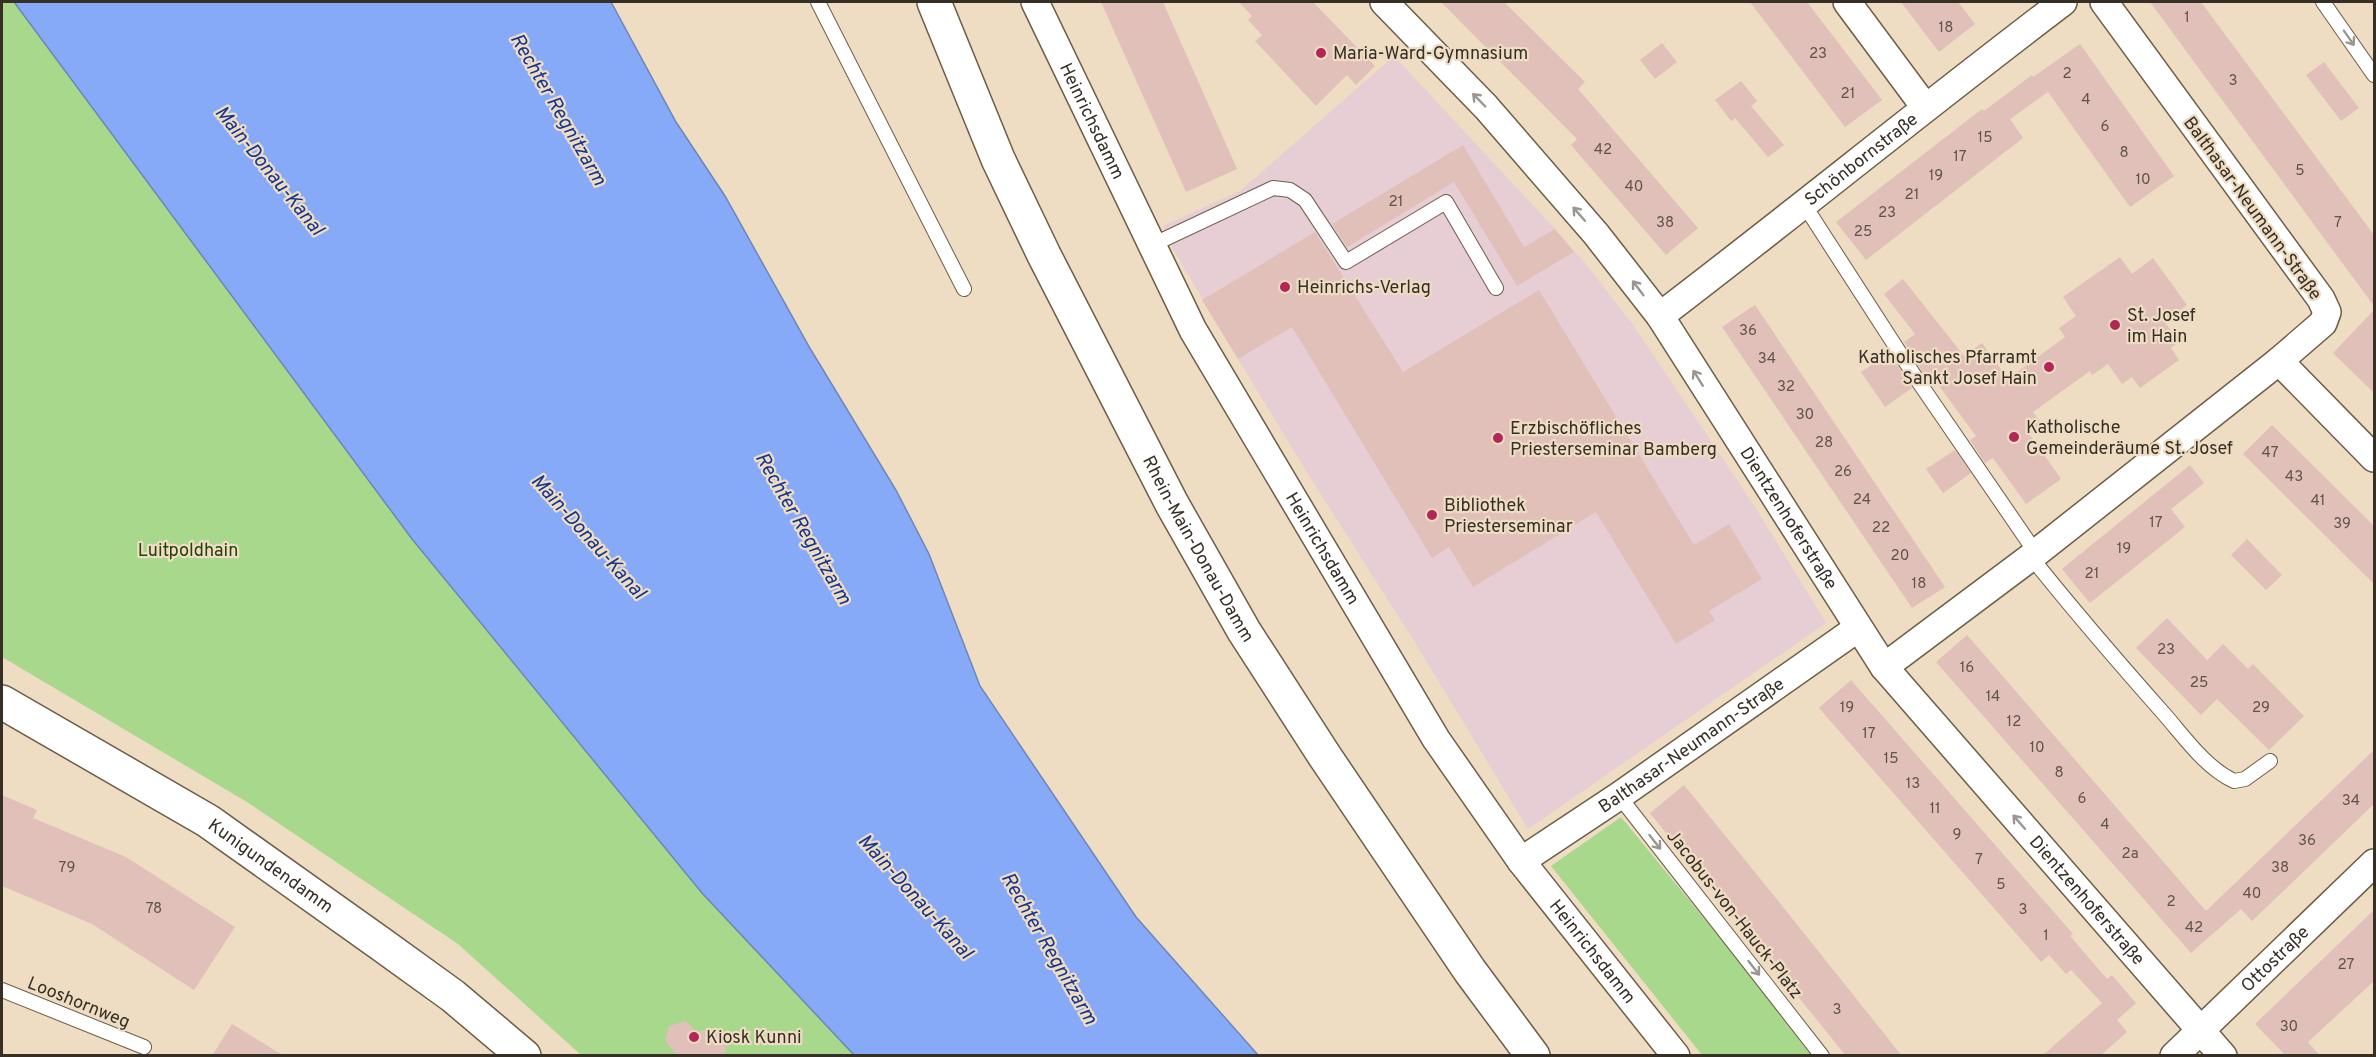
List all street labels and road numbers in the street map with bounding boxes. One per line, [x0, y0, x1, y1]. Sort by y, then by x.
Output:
street label: Heinrichsdamm [1053, 59, 1129, 184]
street label: Schönbornstraße [1801, 109, 1923, 212]
street label: Balthasar-Neumann-Straße [2177, 113, 2326, 305]
street label: Dientzenhoferstraße [1734, 443, 1842, 594]
street label: Rhein-Main-Donau-Damm [1136, 452, 1258, 647]
street label: Heinrichsdamm [1279, 489, 1364, 609]
street label: Balthasar-Neumann-Straße [1595, 673, 1789, 819]
street label: Kunigundendamm [203, 814, 337, 919]
street label: Jacobus-von-Hauck-Platz [1661, 826, 1807, 1004]
street label: Dientzenhoferstraße [2023, 831, 2149, 971]
street label: Heinrichsdamm [1543, 896, 1640, 1009]
street label: Ottostraße [2237, 922, 2315, 998]
street label: Looshornweg [24, 972, 133, 1034]

